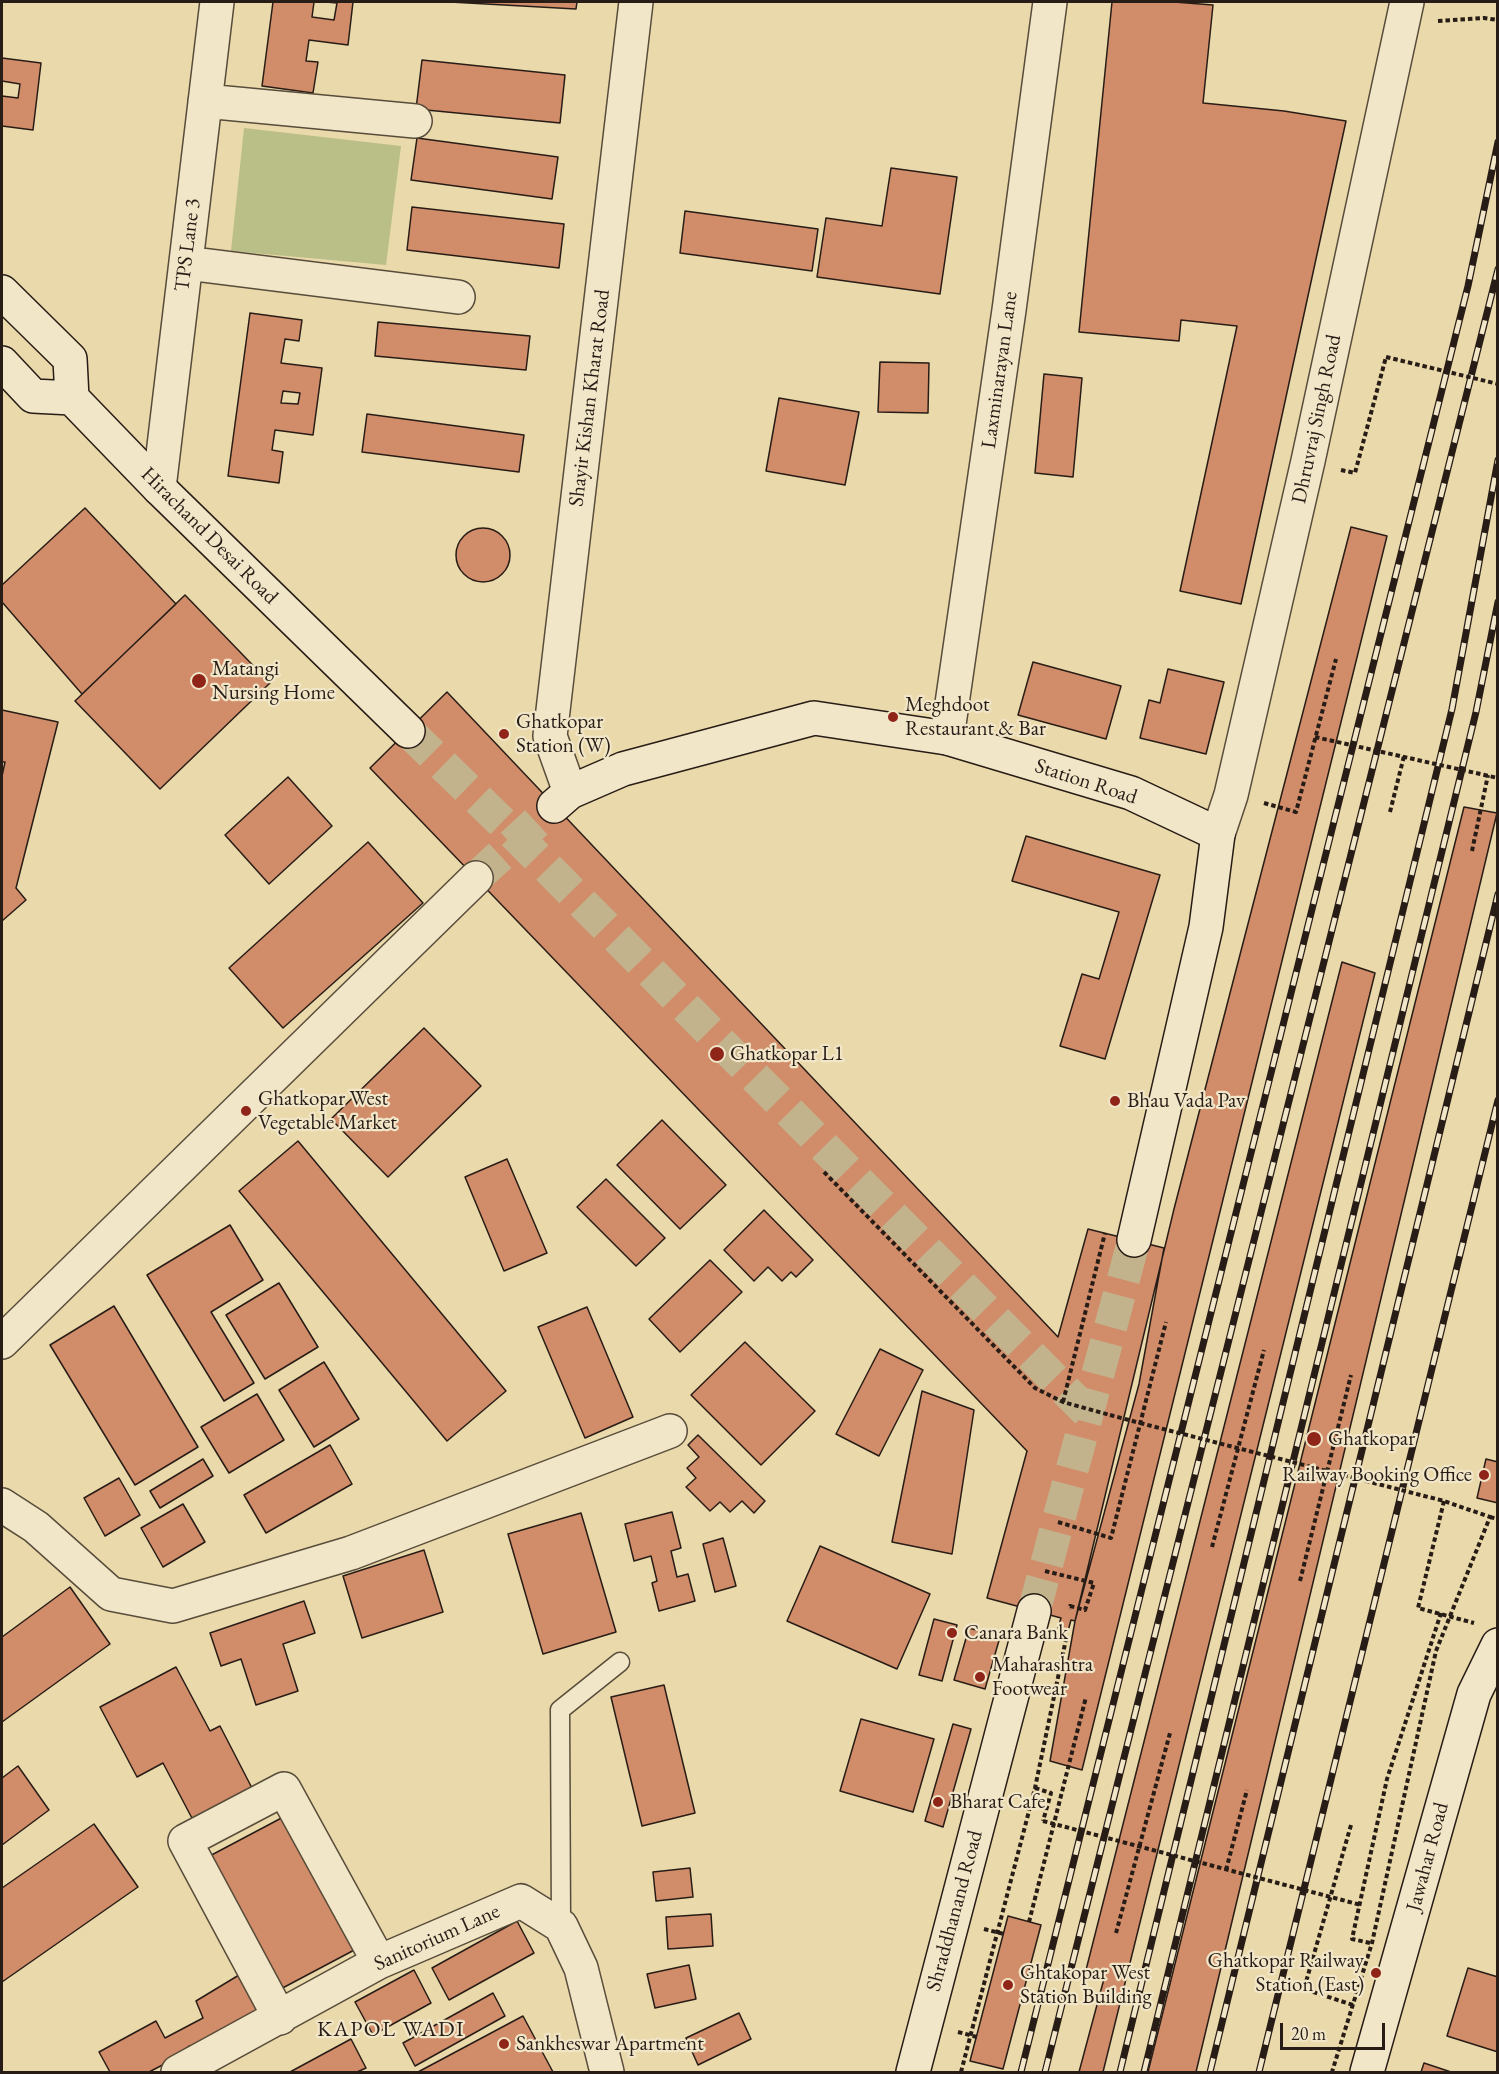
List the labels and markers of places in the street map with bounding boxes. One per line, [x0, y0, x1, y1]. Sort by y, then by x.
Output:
place label: Matangi Nursing Home [212, 656, 335, 706]
marker: Matangi Nursing Home [190, 672, 208, 690]
place label: Meghdoot Restaurant & Bar [905, 692, 1046, 742]
place label: Ghatkopar Station (W) [516, 709, 611, 759]
marker: Meghdoot Restaurant & Bar [886, 710, 900, 724]
marker: Ghatkopar Station (W) [497, 727, 511, 741]
place label: Ghatkopar L1 [730, 1041, 844, 1067]
marker: Ghatkopar L1 [708, 1045, 726, 1063]
place label: Ghatkopar West Vegetable Market [258, 1086, 397, 1136]
place label: Bhau Vada Pav [1127, 1088, 1245, 1114]
marker: Bhau Vada Pav [1108, 1094, 1122, 1108]
marker: Ghatkopar West Vegetable Market [239, 1104, 253, 1118]
place label: Ghatkopar [1328, 1426, 1415, 1452]
marker: Ghatkopar [1305, 1430, 1323, 1448]
place label: Railway Booking Office [1282, 1462, 1472, 1488]
marker: Railway Booking Office [1477, 1468, 1491, 1482]
place label: Canara Bank [964, 1620, 1068, 1646]
marker: Canara Bank [945, 1626, 959, 1640]
place label: Maharashtra Footwear [992, 1652, 1093, 1702]
marker: Maharashtra Footwear [973, 1670, 987, 1684]
place label: Bharat Cafe [950, 1789, 1045, 1815]
marker: Bharat Cafe [931, 1795, 945, 1809]
place label: Ghatkopar Railway Station (East) [1208, 1948, 1364, 1998]
place label: Ghtakopar West Station Building [1020, 1960, 1152, 2010]
marker: Ghatkopar Railway Station (East) [1369, 1966, 1383, 1980]
marker: Ghtakopar West Station Building [1001, 1978, 1015, 1992]
place label: Sankheswar Apartment [516, 2031, 704, 2057]
marker: Sankheswar Apartment [497, 2037, 511, 2051]

